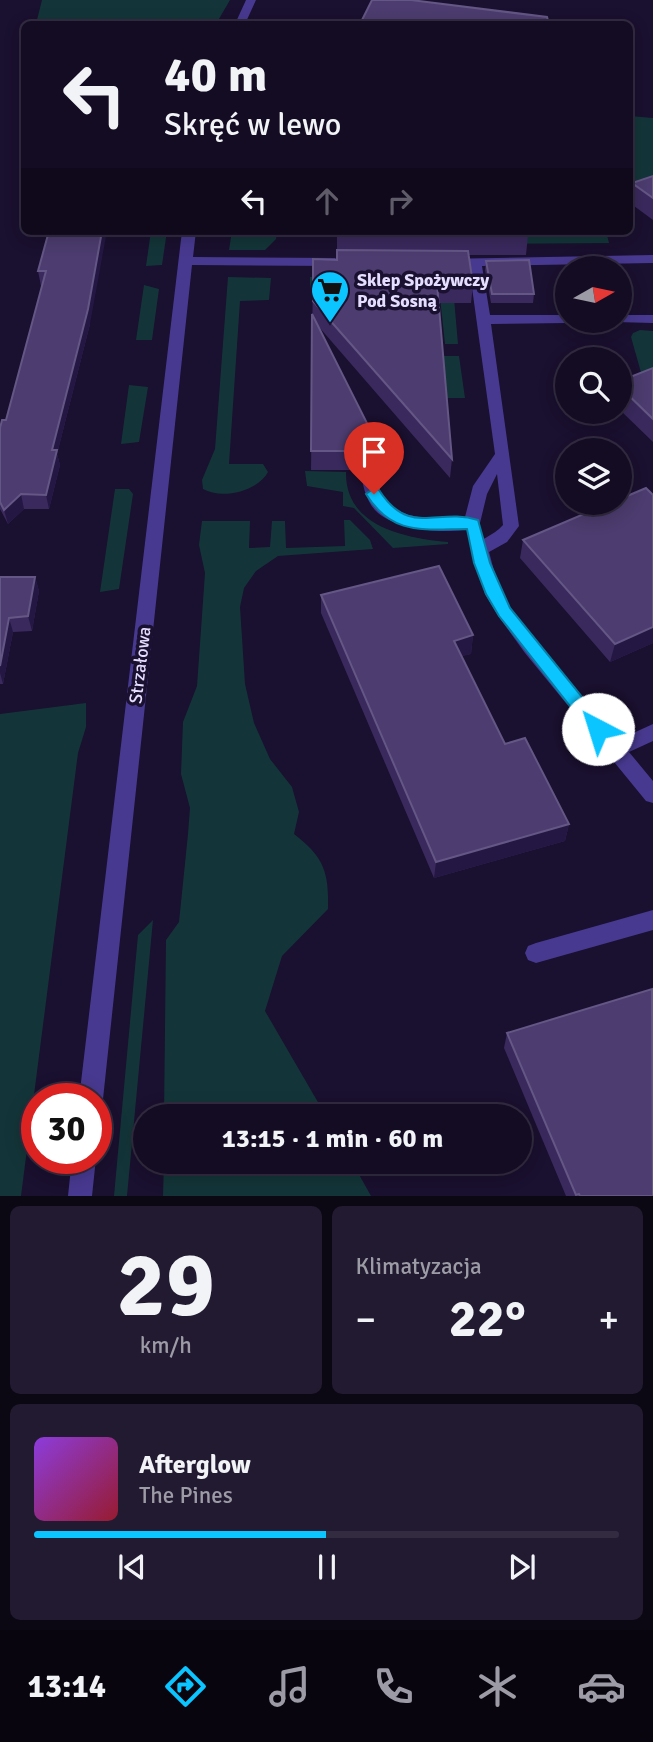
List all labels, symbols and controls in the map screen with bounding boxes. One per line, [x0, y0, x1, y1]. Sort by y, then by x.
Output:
text: 40 m [164, 45, 267, 105]
icon: left [49, 49, 140, 140]
text: Skręć w lewo [164, 105, 341, 144]
icon: left [235, 182, 273, 220]
icon: ahead [308, 182, 346, 220]
icon: right [381, 182, 419, 220]
north arrow [555, 256, 632, 332]
map controls [555, 256, 632, 515]
supermarket icon: Sklep Spożywczy Pod Sosną [309, 269, 351, 324]
place label: Sklep Spożywczy Pod Sosną [357, 269, 489, 312]
button: search [555, 347, 632, 424]
pin [344, 422, 404, 494]
icon: arrive [355, 433, 393, 471]
button: layers [555, 438, 632, 515]
street label: Strzałowa [124, 625, 156, 705]
position arrow [561, 692, 635, 766]
speed limit sign: 30 [21, 1083, 112, 1174]
text: 13:15 · 1 min · 60 m [222, 1123, 443, 1155]
text: 29 [117, 1229, 215, 1342]
text: Klimatyzacja [356, 1252, 482, 1281]
text: 22° [449, 1287, 526, 1351]
text: − [356, 1296, 376, 1343]
text: + [598, 1296, 619, 1343]
text: km/h [140, 1331, 192, 1360]
text: Afterglow [139, 1449, 251, 1481]
text: The Pines [139, 1481, 233, 1510]
icon: previous [113, 1548, 151, 1586]
icon: pause [308, 1548, 346, 1586]
icon: next [503, 1548, 541, 1586]
icon: directions [161, 1662, 210, 1711]
icon: music [265, 1662, 314, 1711]
icon: phone [369, 1662, 418, 1711]
icon: climate [473, 1662, 522, 1711]
icon: car [577, 1662, 626, 1711]
text: 13:14 [27, 1667, 106, 1706]

